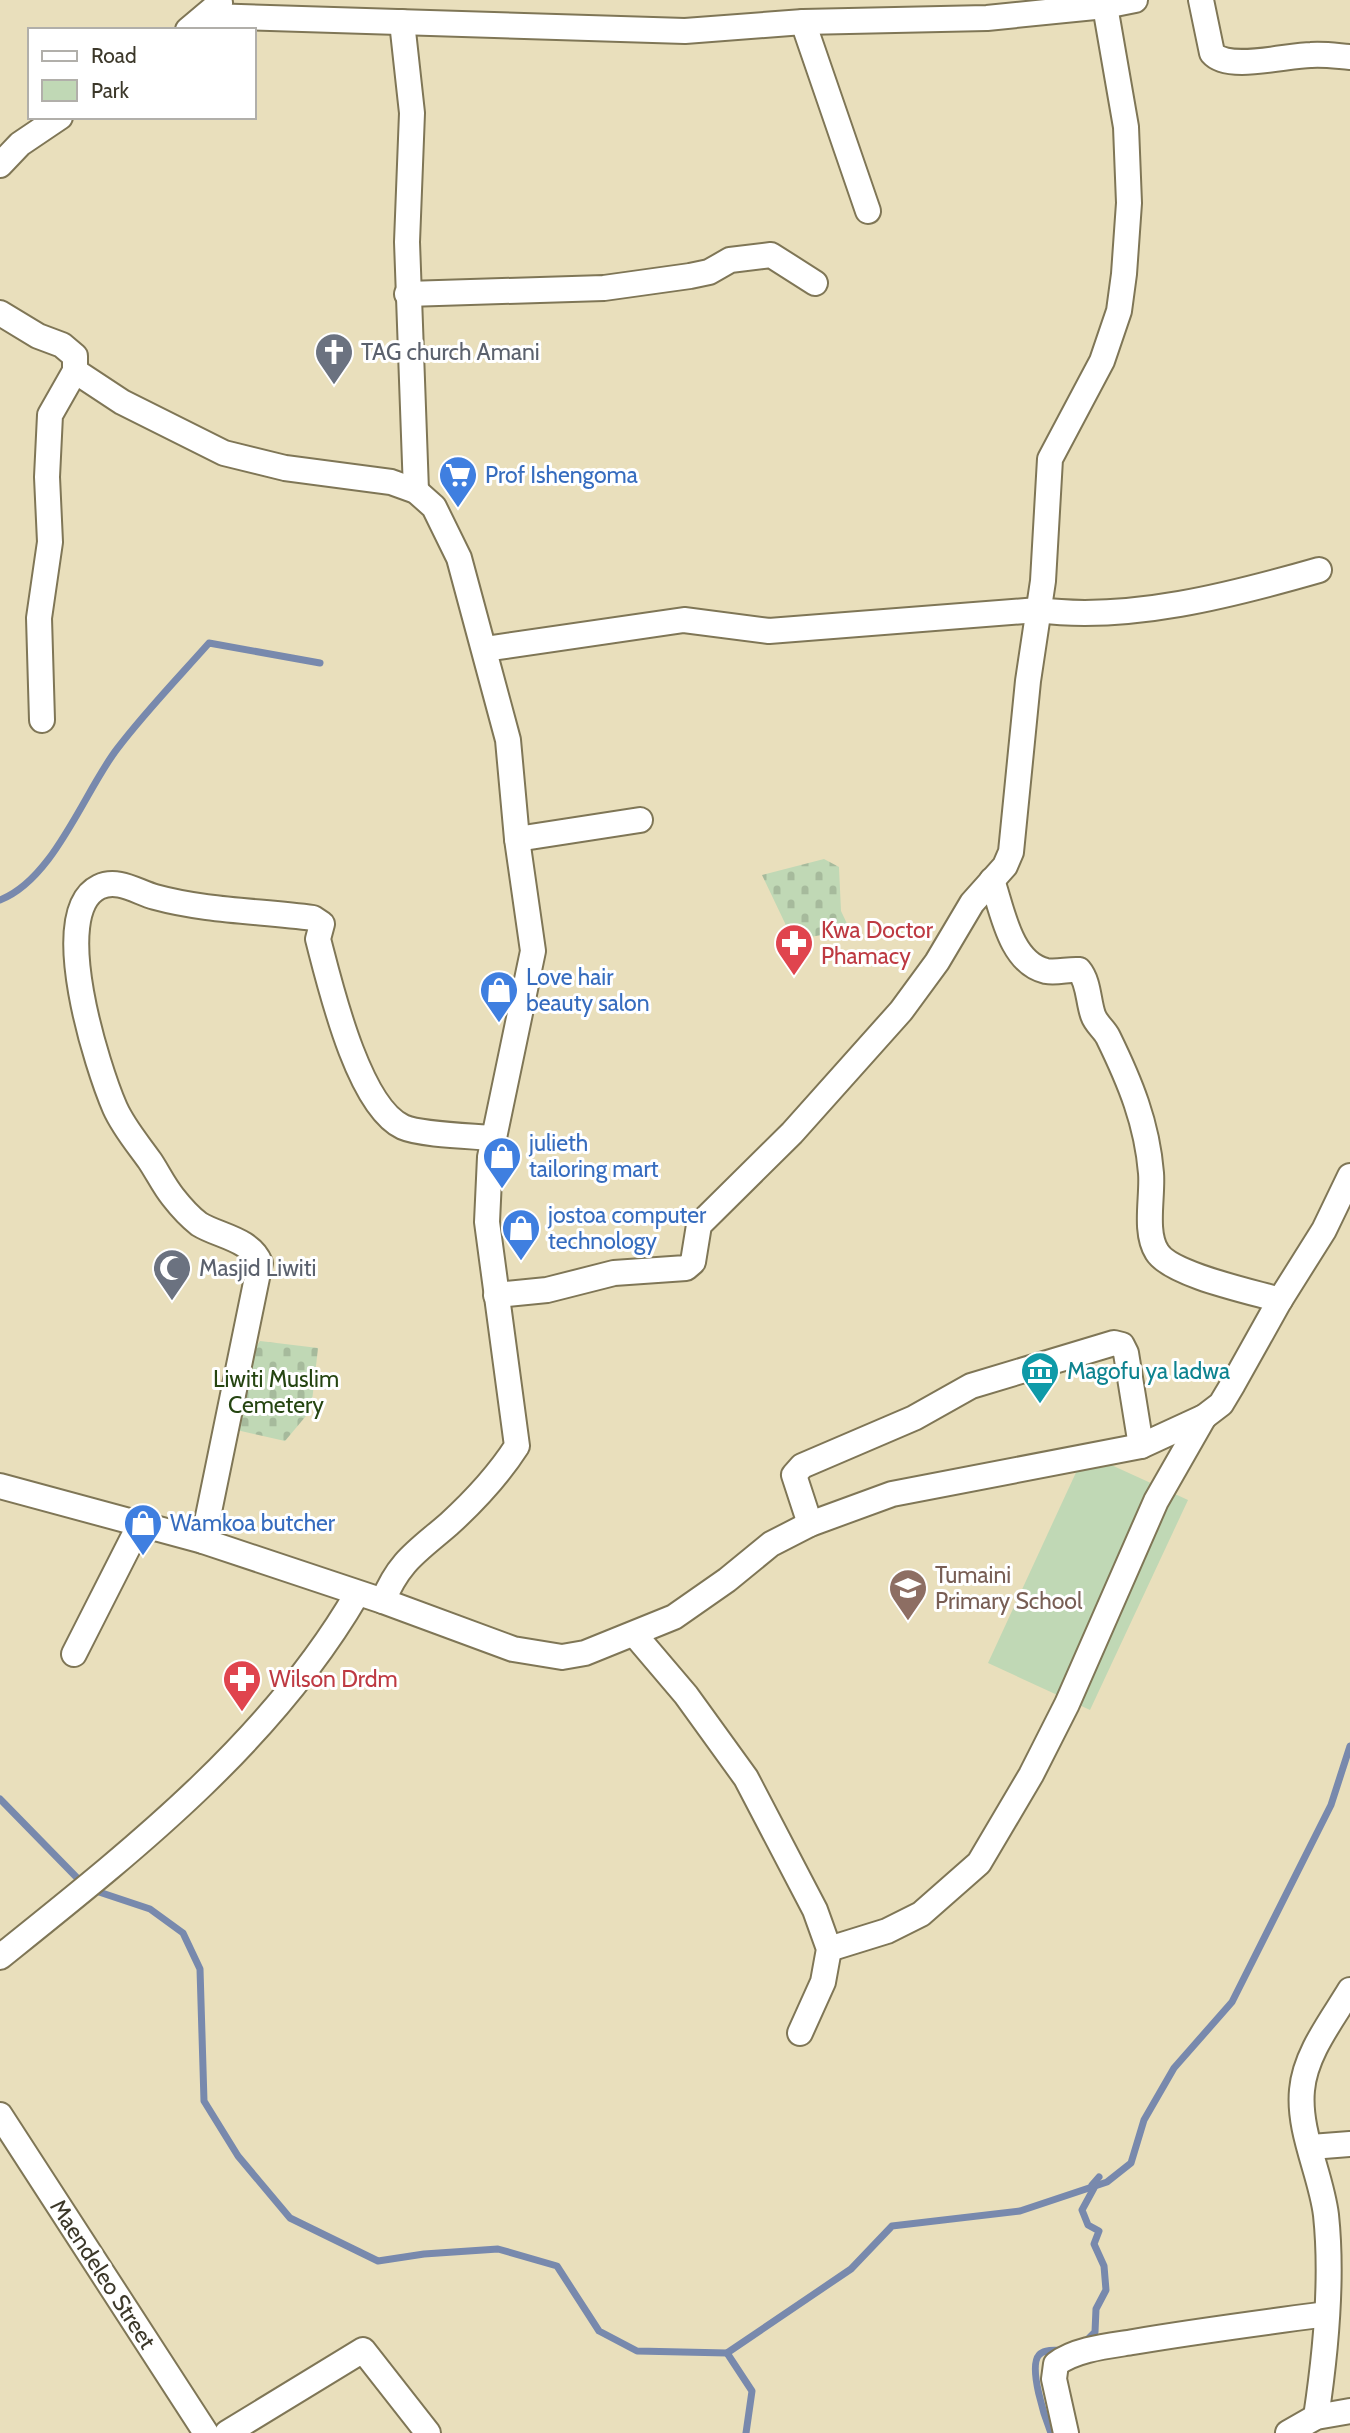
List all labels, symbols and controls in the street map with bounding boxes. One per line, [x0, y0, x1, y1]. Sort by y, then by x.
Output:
legend [28, 28, 256, 119]
text: Road [91, 43, 137, 68]
text: Park [91, 78, 129, 103]
church icon: TAG church Amani [313, 331, 355, 386]
place label: TAG church Amani [361, 338, 540, 366]
supermarket icon: Prof Ishengoma [437, 454, 479, 509]
place label: Prof Ishengoma [485, 461, 638, 489]
place label: Kwa Doctor Phamacy [821, 916, 934, 970]
pharmacy icon: Kwa Doctor Phamacy [773, 922, 815, 977]
place label: Love hair beauty salon [526, 963, 650, 1017]
shop icon: Love hair beauty salon [478, 969, 520, 1024]
place label: julieth tailoring mart [528, 1129, 659, 1183]
shop icon: julieth tailoring mart [481, 1135, 523, 1190]
place label: jostoa computer technology [547, 1201, 707, 1255]
shop icon: jostoa computer technology [500, 1207, 542, 1262]
mosque icon: Masjid Liwiti [151, 1247, 193, 1302]
place label: Masjid Liwiti [199, 1254, 316, 1282]
museum icon: Magofu ya ladwa [1019, 1350, 1061, 1405]
place label: Magofu ya ladwa [1067, 1357, 1230, 1385]
park label: Liwiti Muslim Cemetery [213, 1365, 339, 1419]
shop icon: Wamkoa butcher [122, 1502, 164, 1557]
place label: Wamkoa butcher [170, 1509, 336, 1537]
place label: Tumaini Primary School [935, 1561, 1083, 1615]
school or university icon: Tumaini Primary School [887, 1567, 929, 1622]
pharmacy icon: Wilson Drdm [221, 1658, 263, 1713]
place label: Wilson Drdm [269, 1665, 398, 1693]
street label: Maendeleo Street [44, 2194, 162, 2354]

